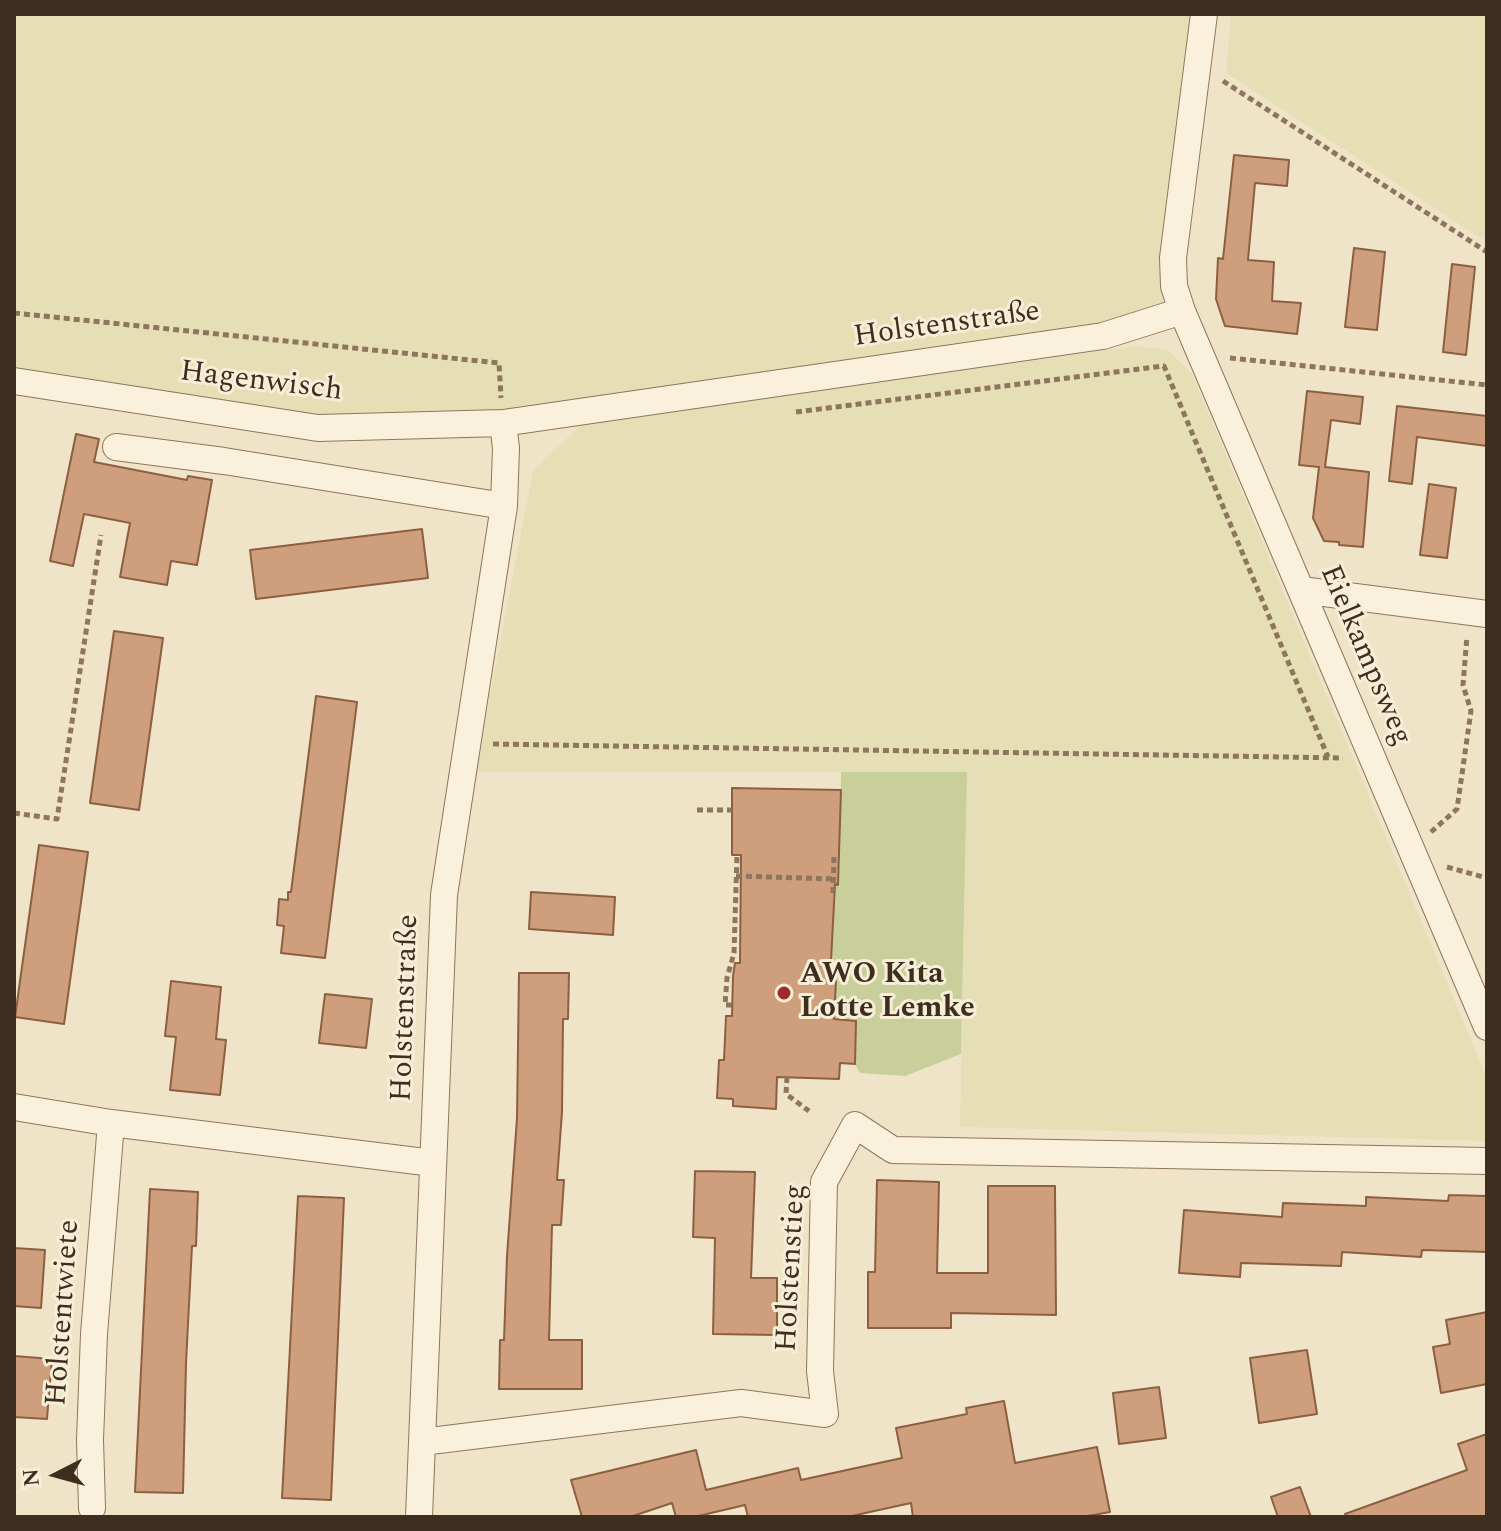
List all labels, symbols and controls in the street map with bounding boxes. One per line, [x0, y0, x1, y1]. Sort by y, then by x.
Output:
street label: Holstenstraße [852, 295, 1042, 357]
street label: Hagenwisch [178, 355, 344, 411]
street label: Eielkampsweg [1310, 560, 1418, 752]
street label: Holstenstraße [386, 914, 428, 1102]
place label: AWO Kita Lotte Lemke [800, 958, 975, 1028]
marker: AWO Kita Lotte Lemke [775, 984, 793, 1002]
street label: Holstenstieg [771, 1183, 815, 1353]
street label: Holstentwiete [41, 1219, 89, 1407]
north arrow [16, 1435, 96, 1515]
text: N [14, 1467, 49, 1488]

